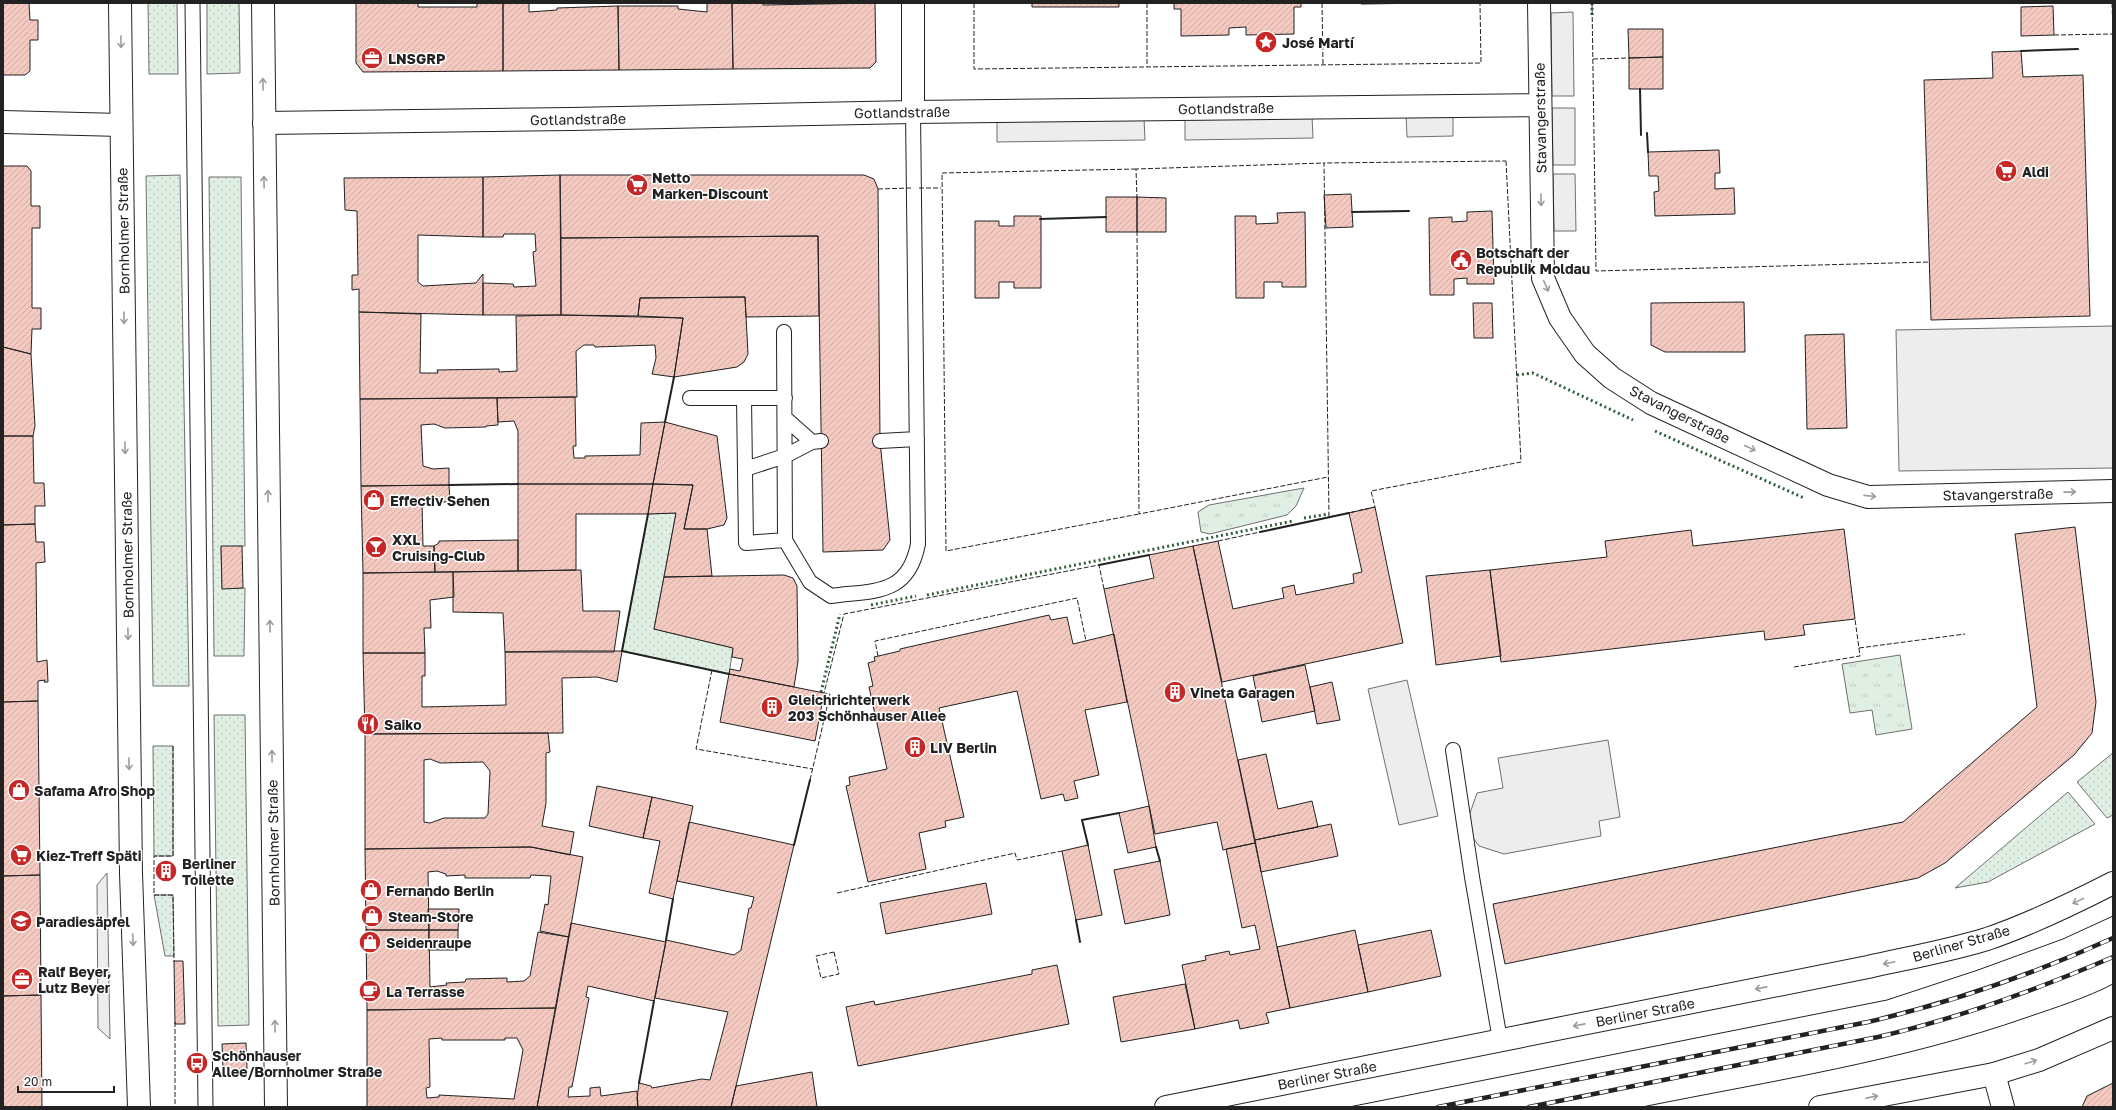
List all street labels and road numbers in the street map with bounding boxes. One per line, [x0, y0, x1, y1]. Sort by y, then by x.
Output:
street label: Stavangerstraße [1531, 63, 1549, 173]
street label: Gotlandstraße [1178, 99, 1274, 117]
street label: Gotlandstraße [854, 103, 950, 121]
street label: Gotlandstraße [530, 110, 626, 128]
street label: Bornholmer Straße [113, 168, 133, 294]
street label: Stavangerstraße [1627, 381, 1733, 447]
street label: Stavangerstraße [1943, 485, 2053, 503]
street label: Bornholmer Straße [117, 492, 137, 618]
street label: Bornholmer Straße [263, 780, 283, 906]
street label: Berliner Straße [1910, 921, 2012, 965]
street label: Berliner Straße [1594, 994, 1696, 1030]
street label: Berliner Straße [1276, 1057, 1378, 1093]

